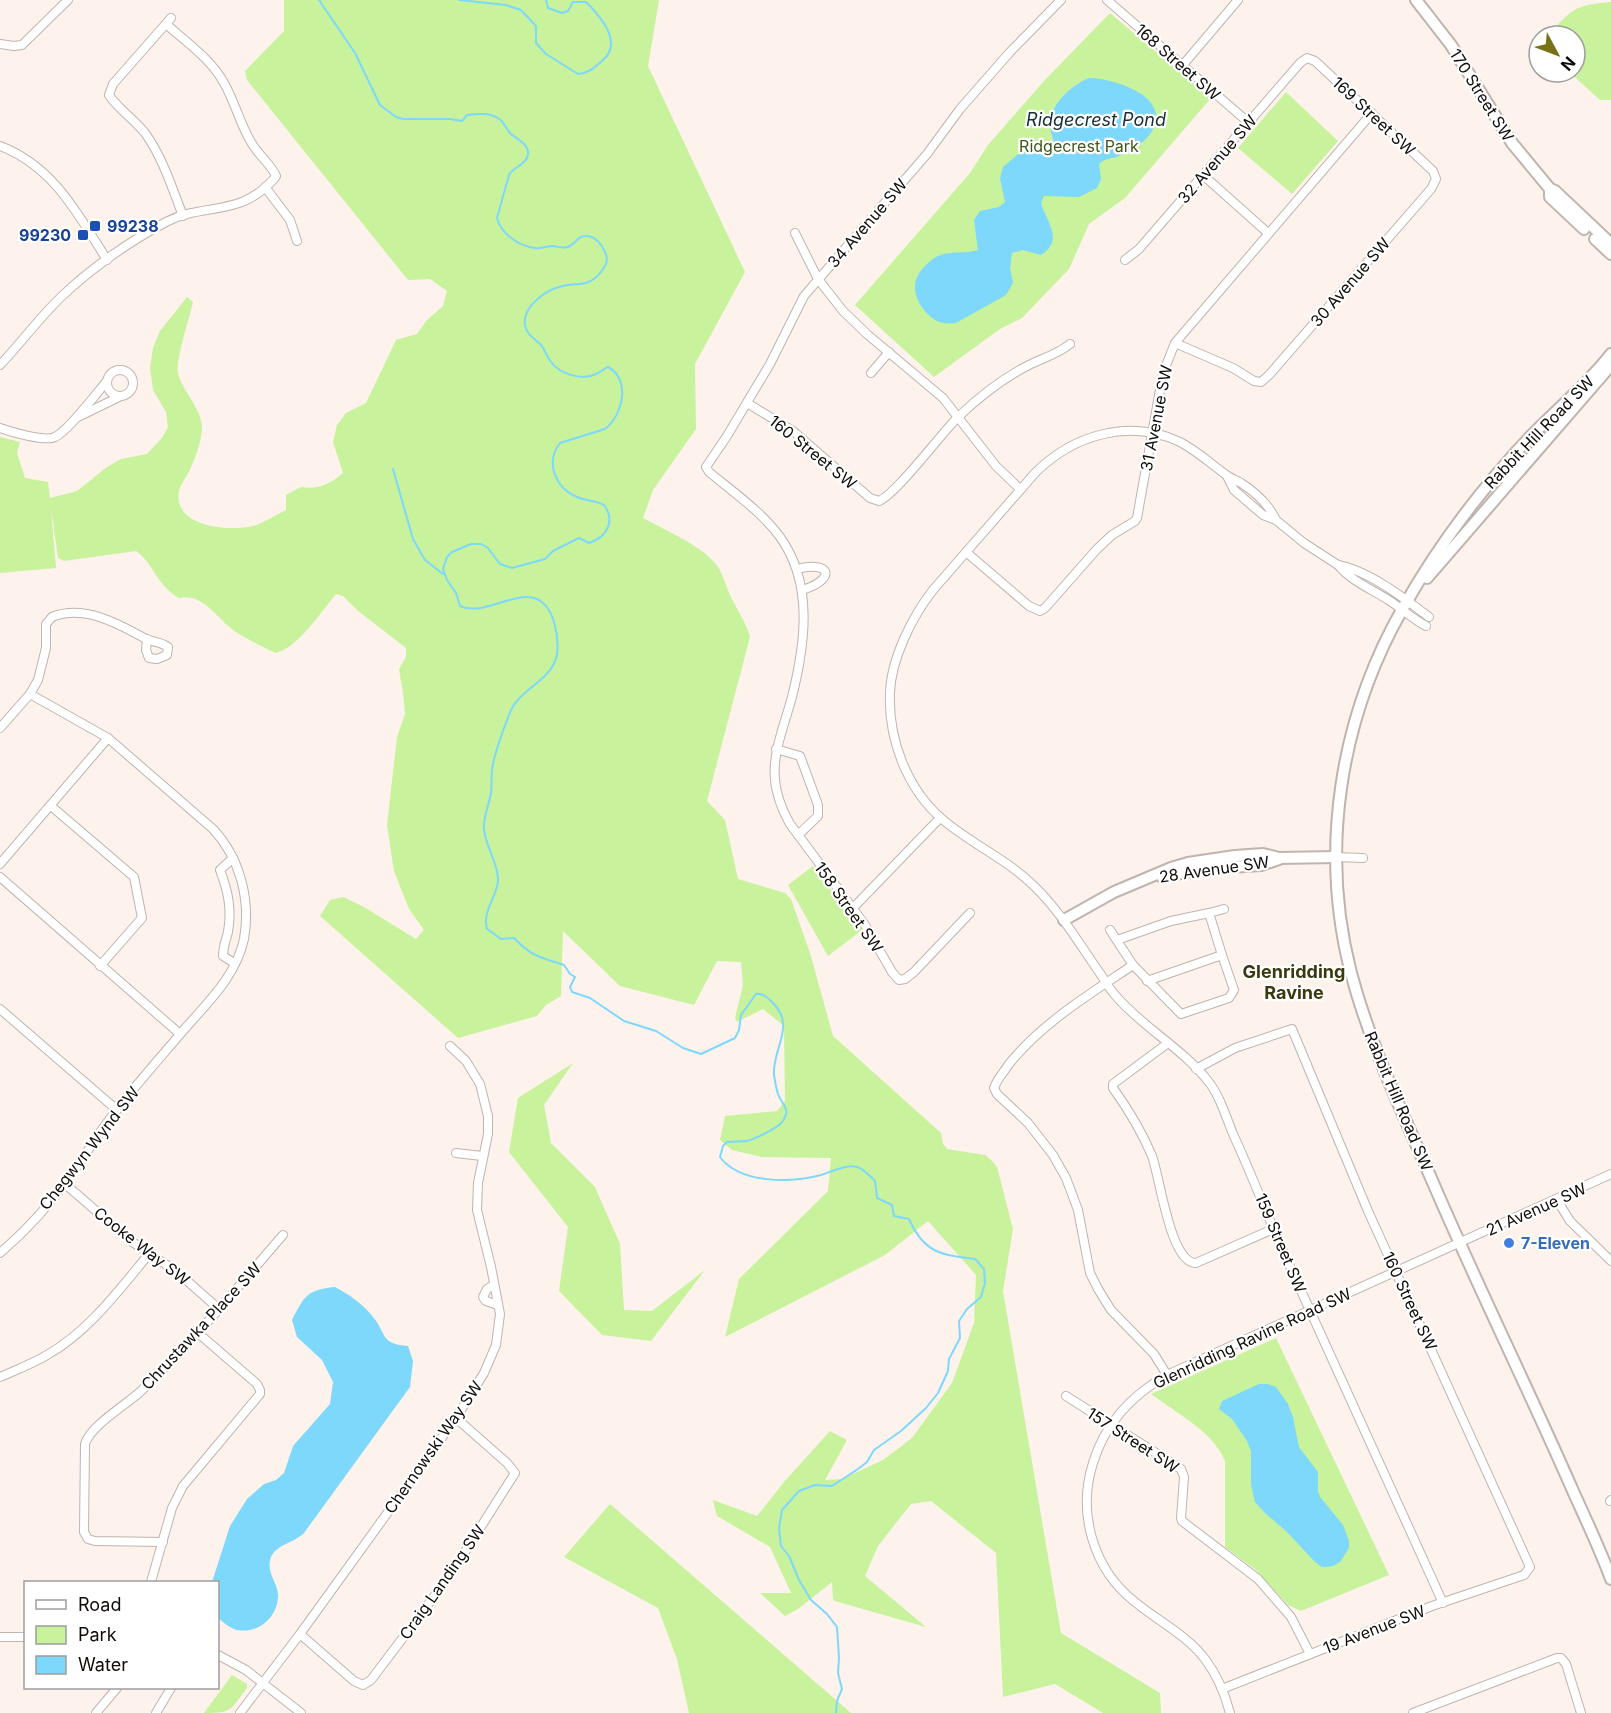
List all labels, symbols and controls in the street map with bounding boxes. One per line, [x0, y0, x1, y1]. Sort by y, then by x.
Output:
street label: 168 Street SW [1131, 20, 1225, 105]
north arrow [1527, 24, 1587, 84]
street label: 170 Street SW [1446, 45, 1519, 145]
text: N [1557, 53, 1580, 75]
street label: 169 Street SW [1328, 72, 1420, 160]
water label: Ridgecrest Pond [1026, 109, 1166, 130]
street label: 32 Avenue SW [1173, 110, 1261, 207]
park label: Ridgecrest Park [1019, 136, 1139, 156]
street label: 34 Avenue SW [823, 174, 911, 272]
place label: 99238 [107, 216, 159, 236]
marker: 99238 [88, 219, 102, 233]
place label: 99230 [19, 225, 71, 245]
marker: 99230 [76, 228, 90, 242]
street label: 30 Avenue SW [1306, 233, 1394, 331]
street label: 31 Avenue SW [1136, 363, 1176, 473]
street label: Rabbit Hill Road SW [1480, 371, 1598, 493]
street label: 160 Street SW [765, 411, 861, 493]
street label: 28 Avenue SW [1158, 851, 1271, 887]
street label: 158 Street SW [810, 858, 888, 956]
district label: Glenridding Ravine [1243, 961, 1345, 1003]
street label: Rabbit Hill Road SW [1361, 1028, 1438, 1174]
street label: Chegwyn Wynd SW [35, 1082, 143, 1214]
street label: 21 Avenue SW [1483, 1178, 1589, 1240]
street label: 159 Street SW [1251, 1190, 1311, 1296]
street label: Cooke Way SW [90, 1202, 194, 1290]
place label: 7-Eleven [1521, 1233, 1590, 1253]
marker: 7-Eleven [1502, 1236, 1516, 1250]
street label: 160 Street SW [1378, 1248, 1442, 1354]
street label: Chrustawka Place SW [137, 1258, 265, 1394]
street label: Glenridding Ravine Road SW [1150, 1283, 1354, 1393]
street label: Chernowski Way SW [380, 1377, 486, 1517]
street label: 157 Street SW [1083, 1403, 1183, 1477]
street label: Craig Landing SW [395, 1520, 489, 1643]
legend [24, 1581, 219, 1689]
text: Road [78, 1594, 121, 1615]
street label: 19 Avenue SW [1320, 1600, 1428, 1658]
text: Park [78, 1624, 117, 1645]
text: Water [78, 1654, 128, 1675]

